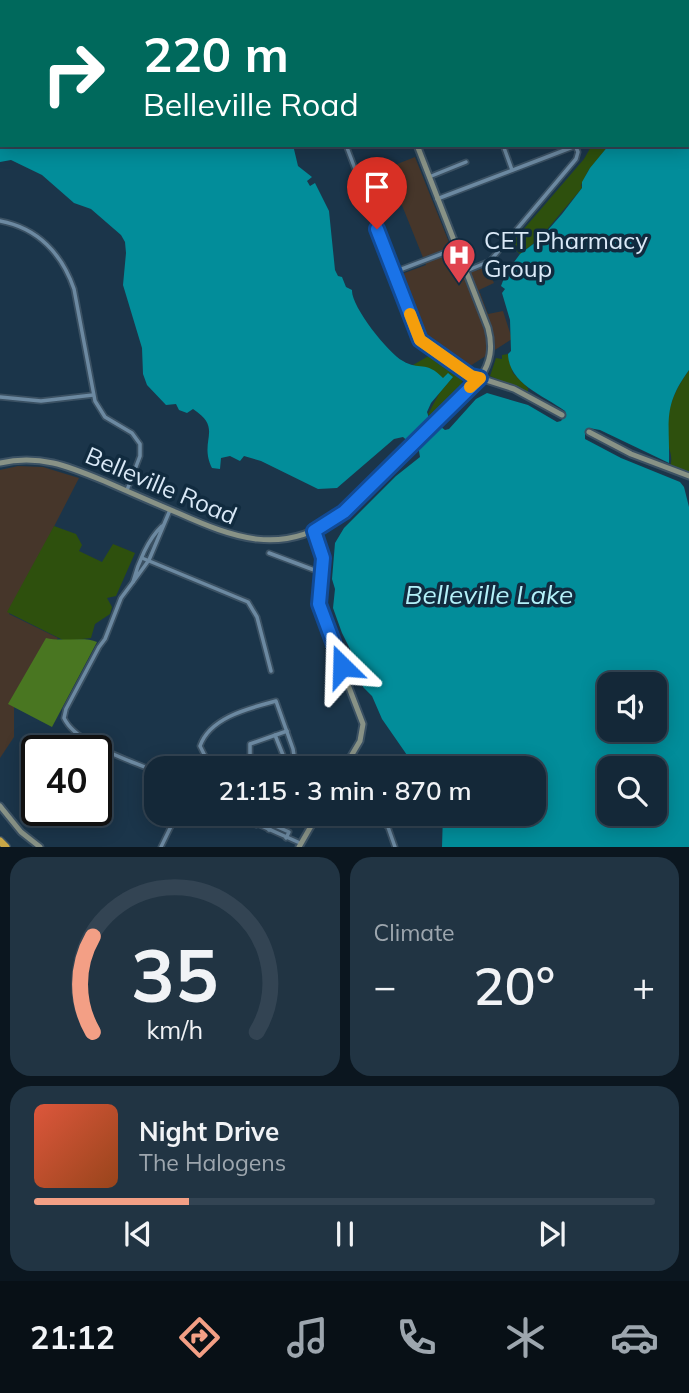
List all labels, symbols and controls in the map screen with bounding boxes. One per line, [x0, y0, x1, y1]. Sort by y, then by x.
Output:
text: 220 m [143, 23, 289, 84]
icon: right [28, 28, 119, 119]
text: Belleville Road [143, 84, 359, 124]
pin [347, 157, 407, 229]
icon: arrive [358, 168, 396, 206]
place label: CET Pharmacy Group [484, 225, 648, 283]
hospital icon: CET Pharmacy Group [440, 236, 478, 285]
street label: Belleville Road [81, 440, 242, 530]
water label: Belleville Lake [405, 578, 573, 611]
position arrow [305, 629, 379, 703]
map controls [597, 672, 667, 826]
button: sound [597, 672, 667, 742]
speed limit sign: 40 [21, 735, 112, 826]
button: search [597, 756, 667, 826]
text: 21:15 · 3 min · 870 m [218, 774, 472, 807]
text: Climate [374, 918, 455, 947]
text: 35 [131, 930, 218, 1021]
text: 20° [473, 953, 555, 1018]
text: − [374, 962, 396, 1010]
text: + [632, 962, 655, 1010]
text: km/h [146, 1014, 203, 1045]
text: Night Drive [139, 1115, 279, 1148]
text: The Halogens [139, 1148, 286, 1177]
icon: previous [119, 1215, 157, 1253]
icon: pause [326, 1215, 364, 1253]
icon: next [533, 1215, 571, 1253]
icon: directions [175, 1313, 224, 1362]
icon: music [283, 1313, 332, 1362]
icon: phone [392, 1313, 441, 1362]
icon: climate [501, 1313, 550, 1362]
icon: car [610, 1313, 659, 1362]
text: 21:12 [30, 1317, 115, 1357]

